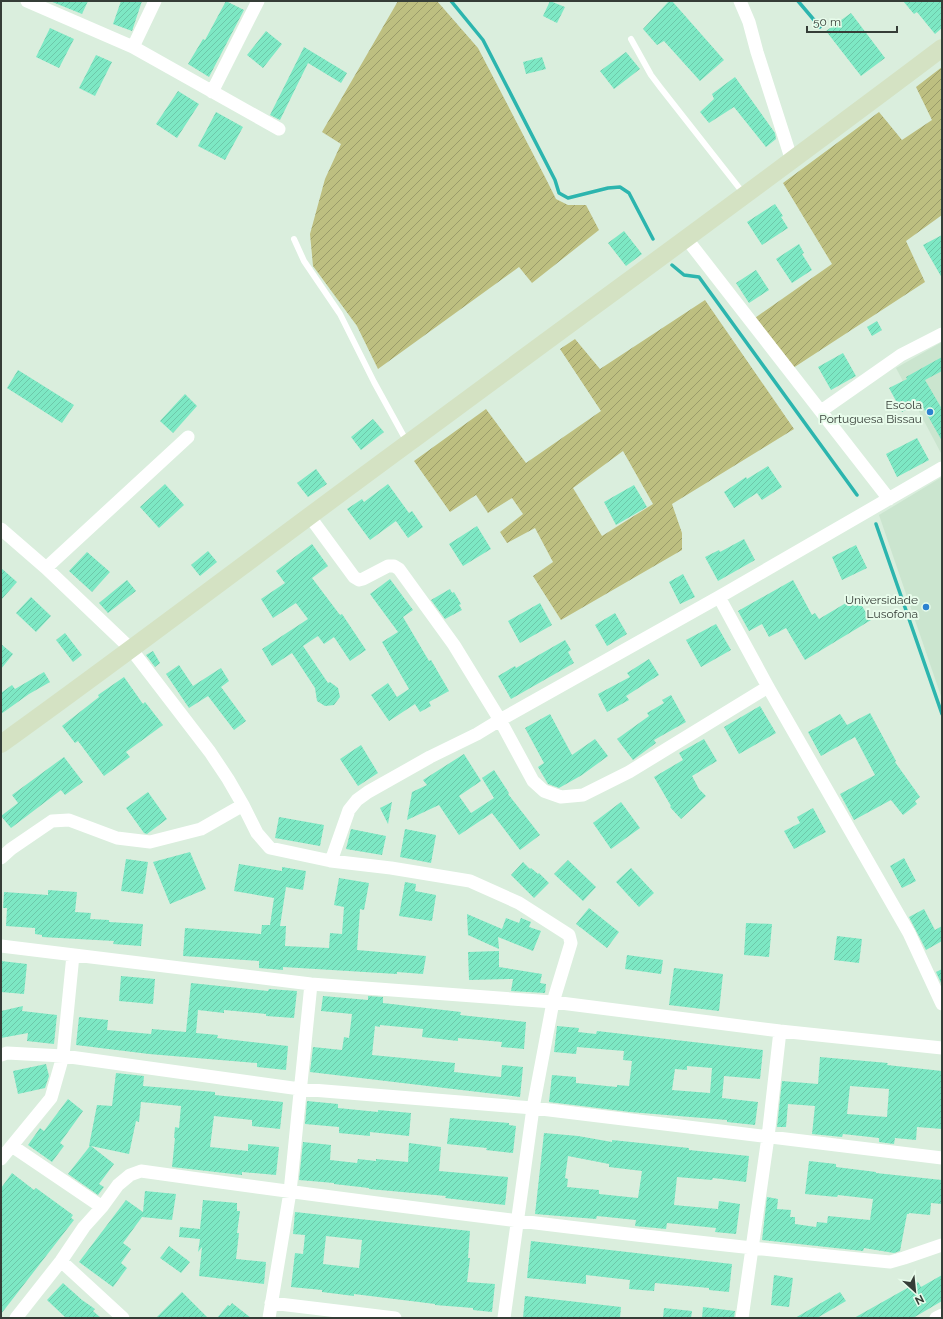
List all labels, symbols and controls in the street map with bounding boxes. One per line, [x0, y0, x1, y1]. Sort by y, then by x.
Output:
scale bar [807, 8, 897, 34]
text: 50 m [813, 15, 841, 29]
place label: Escola Portuguesa Bissau [819, 398, 922, 426]
marker: Escola Portuguesa Bissau [925, 407, 935, 417]
place label: Universidade Lusofona [845, 593, 918, 621]
marker: Universidade Lusofona [921, 602, 931, 612]
north arrow [895, 1271, 935, 1311]
text: N [913, 1292, 926, 1307]

